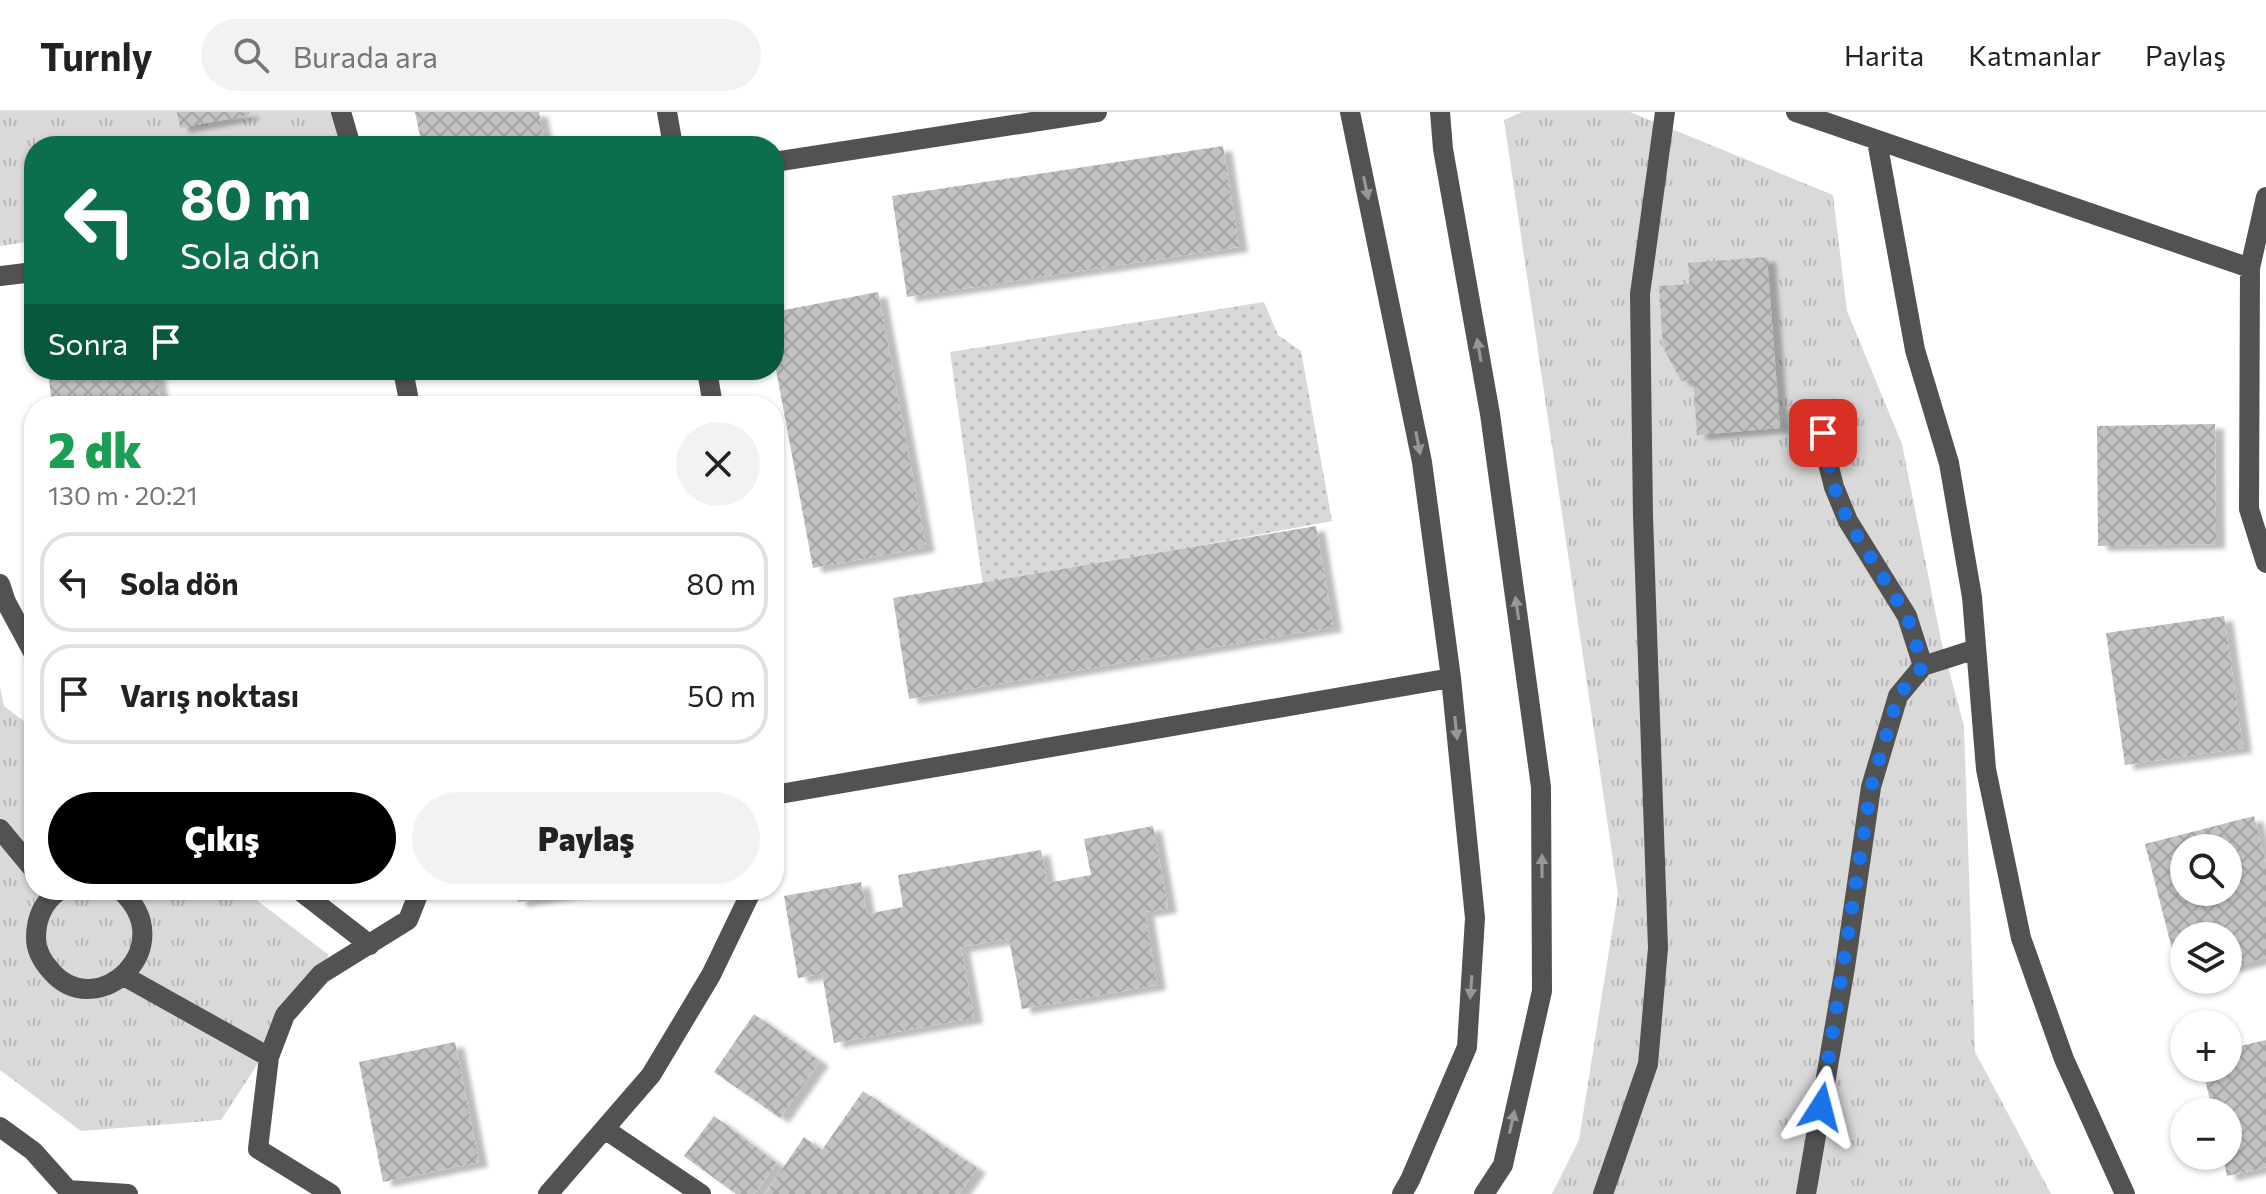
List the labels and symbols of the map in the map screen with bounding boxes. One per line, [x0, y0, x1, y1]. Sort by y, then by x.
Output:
one-way arrow [1360, 176, 1373, 201]
one-way arrow [1472, 338, 1484, 363]
pin [1789, 399, 1857, 467]
one-way arrow [1412, 431, 1425, 456]
one-way arrow [1510, 595, 1523, 620]
one-way arrow [1450, 716, 1463, 741]
one-way arrow [1535, 853, 1548, 878]
one-way arrow [1464, 975, 1477, 1000]
position arrow [1779, 1065, 1863, 1149]
one-way arrow [1506, 1110, 1519, 1135]

